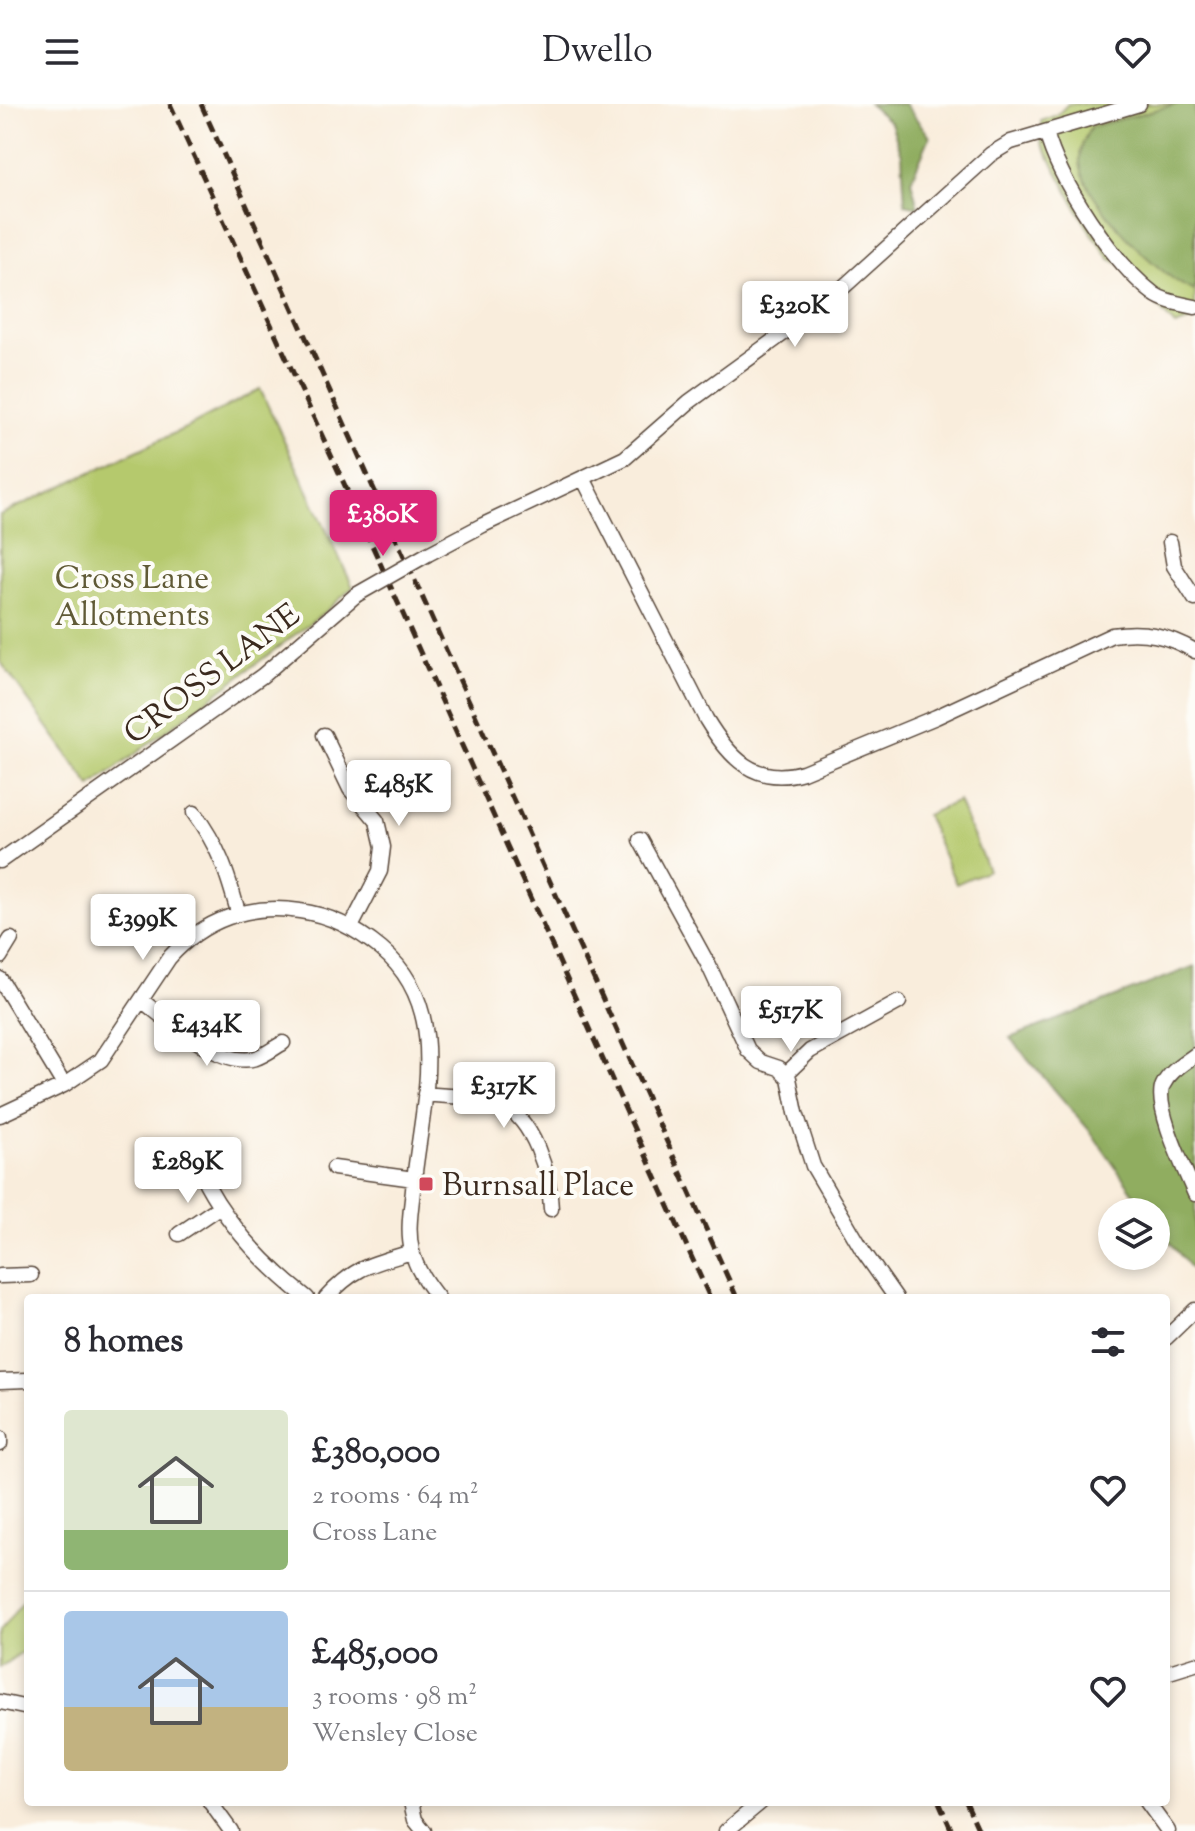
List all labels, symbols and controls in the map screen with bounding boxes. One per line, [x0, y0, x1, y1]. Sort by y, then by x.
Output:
text: Dwello [542, 26, 653, 78]
icon: menu [40, 30, 84, 74]
icon: heart [1111, 30, 1155, 74]
pin: £320K [739, 281, 851, 349]
text: £320K [760, 288, 830, 325]
pin: £380K [327, 490, 439, 558]
text: £380K [348, 497, 418, 534]
park label: Cross Lane Allotments [55, 557, 209, 640]
street label: CROSS LANE [115, 594, 311, 757]
pin: £485K [343, 760, 455, 828]
text: £485K [365, 767, 433, 804]
pin: £399K [87, 894, 199, 962]
text: £399K [109, 901, 177, 938]
pin: £517K [735, 986, 847, 1054]
text: £517K [759, 993, 823, 1030]
pin: £434K [151, 1000, 263, 1068]
text: £434K [172, 1007, 242, 1044]
pin: £317K [448, 1062, 560, 1130]
text: £317K [471, 1069, 537, 1106]
pin: £289K [132, 1137, 244, 1205]
text: £289K [152, 1144, 224, 1181]
place label: Burnsall Place [442, 1164, 634, 1210]
marker: Burnsall Place [417, 1175, 435, 1193]
map controls [1098, 1198, 1170, 1270]
button: layers [1098, 1198, 1170, 1270]
text: 8 homes [64, 1318, 183, 1367]
icon: filters [1086, 1320, 1130, 1364]
text: £380,000 [312, 1429, 440, 1478]
icon: home [128, 1442, 224, 1538]
icon: heart [1086, 1468, 1130, 1512]
text: 2 rooms · 64 m² [312, 1478, 479, 1515]
text: Cross Lane [312, 1515, 437, 1552]
text: £485,000 [312, 1630, 438, 1679]
icon: home [128, 1643, 224, 1739]
icon: heart [1086, 1669, 1130, 1713]
text: 3 rooms · 98 m² [312, 1679, 477, 1716]
text: Wensley Close [312, 1716, 478, 1753]

